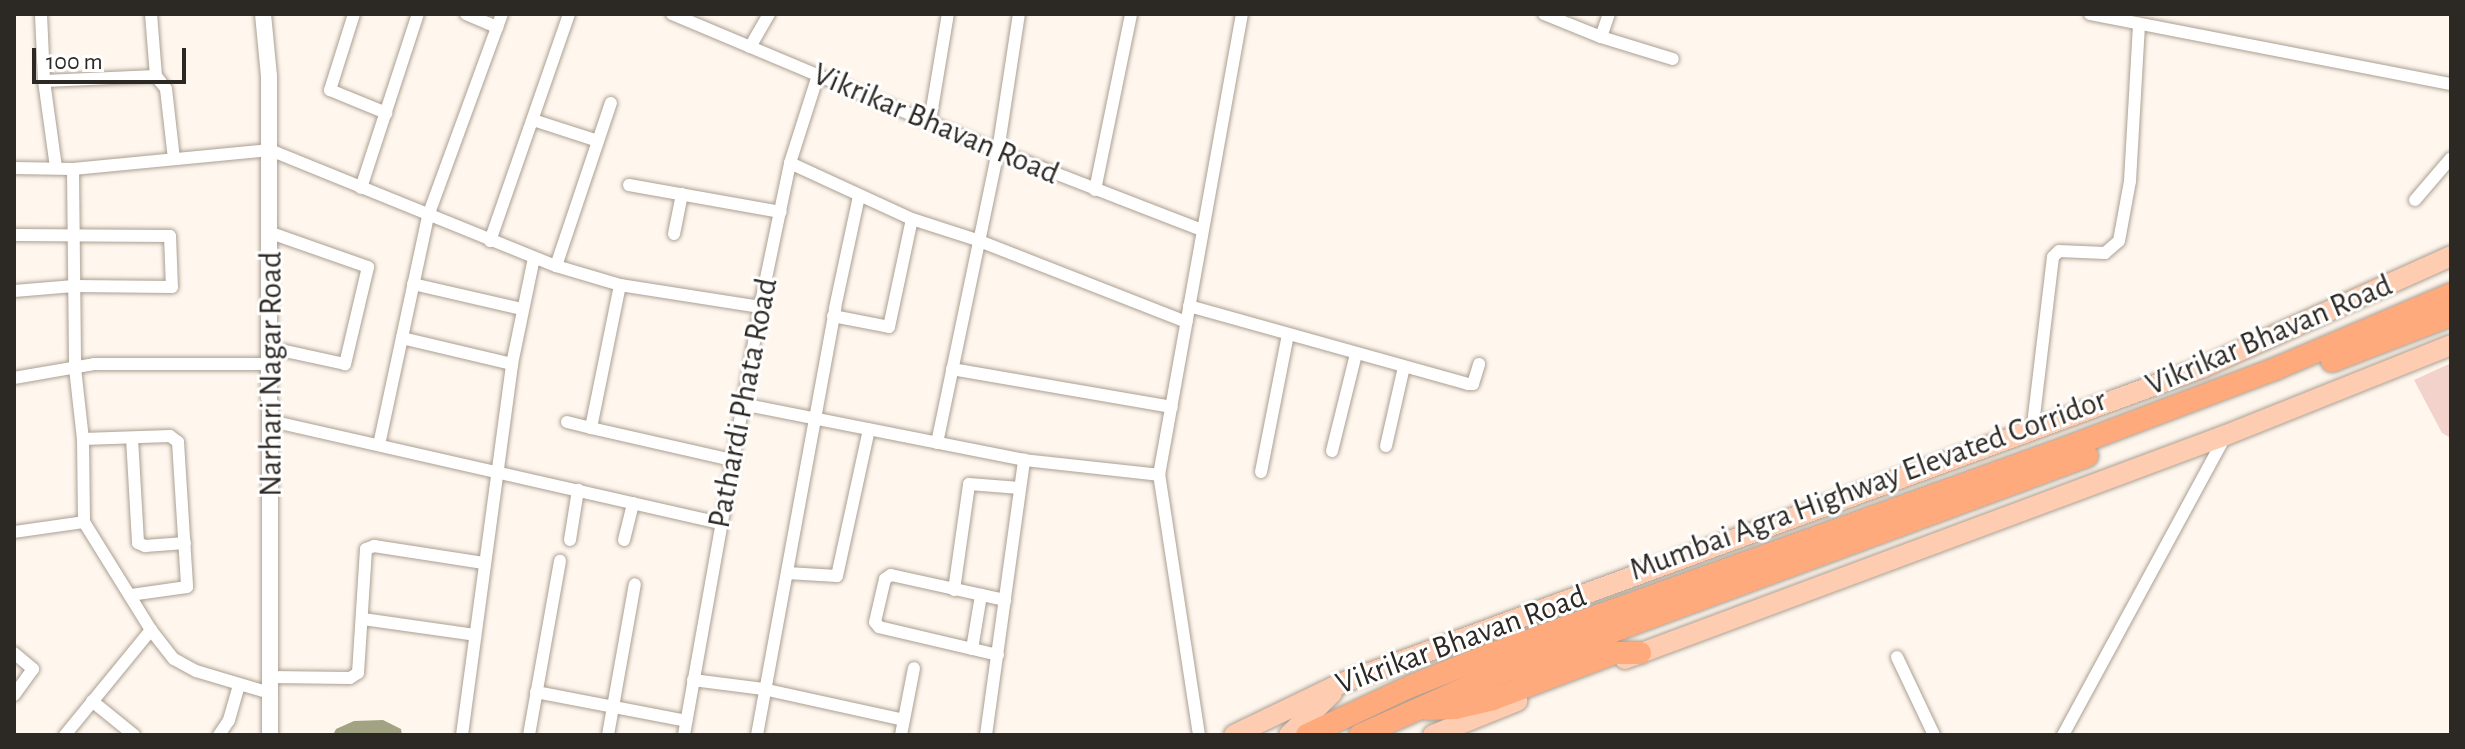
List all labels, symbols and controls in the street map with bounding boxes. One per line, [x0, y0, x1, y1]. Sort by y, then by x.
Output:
scale bar [36, 32, 190, 82]
text: 100 m [46, 50, 103, 74]
street label: Vikrikar Bhavan Road [807, 55, 1065, 193]
street label: Narhari Nagar Road [252, 251, 290, 497]
street label: Vikrikar Bhavan Road [2140, 266, 2398, 404]
street label: Pathardi Phata Road [700, 275, 786, 531]
street label: Mumbai Agra Highway Elevated Corridor [1624, 381, 2112, 589]
street label: Vikrikar Bhavan Road [1331, 577, 1591, 703]

